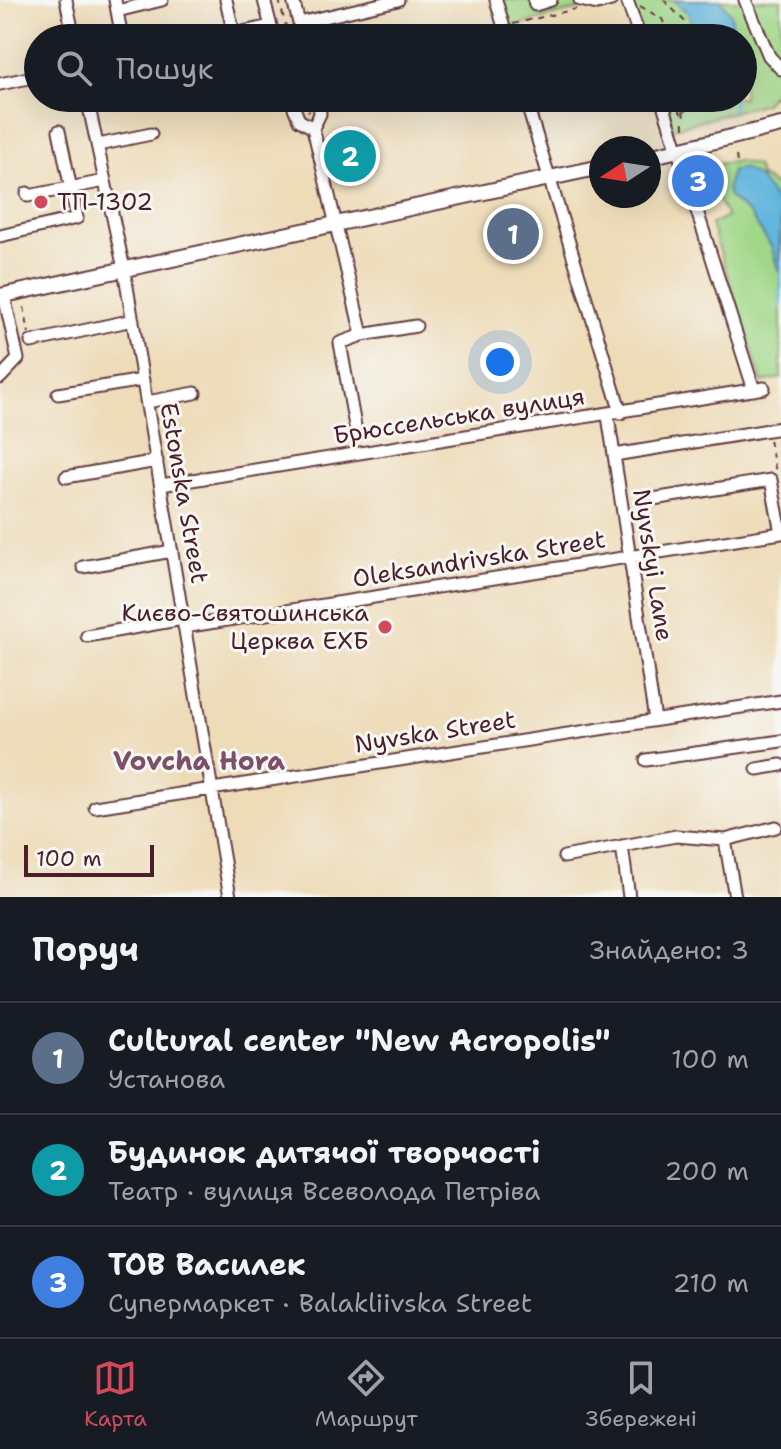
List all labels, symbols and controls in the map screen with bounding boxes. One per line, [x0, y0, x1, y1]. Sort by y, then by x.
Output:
search box [24, 24, 757, 112]
icon: search [52, 46, 96, 90]
text: Пошук [116, 48, 213, 89]
pin: 2 [324, 126, 376, 186]
north arrow [589, 136, 661, 208]
pin: 3 [672, 151, 724, 211]
place label: ТП-1302 [57, 186, 153, 218]
marker: ТП-1302 [32, 193, 50, 211]
pin: 1 [487, 204, 539, 264]
your location [480, 342, 520, 382]
street label: Брюссельська вулиця [331, 380, 587, 452]
street label: Estonska Street [152, 400, 216, 586]
street label: Nyvskyi Lane [625, 487, 681, 643]
street label: Oleksandrivska Street [350, 523, 608, 595]
place label: Києво-Святошинська Церква ЕХБ [122, 597, 369, 657]
marker: Києво-Святошинська Церква ЕХБ [376, 618, 394, 636]
street label: Nyvska Street [352, 703, 518, 761]
district label: Vovcha Hora [113, 743, 285, 778]
scale bar [24, 841, 154, 877]
text: 100 m [36, 844, 102, 873]
text: Поруч [32, 926, 139, 972]
text: Знайдено: 3 [590, 932, 749, 967]
text: Cultural center "New Acropolis" [108, 1020, 610, 1061]
text: 1 [52, 1041, 64, 1076]
text: 100 m [671, 1041, 749, 1076]
text: Установа [108, 1061, 225, 1096]
text: Будинок дитячої творчості [108, 1132, 541, 1173]
text: 2 [49, 1153, 67, 1188]
text: 200 m [664, 1153, 749, 1188]
text: Театр · вулиця Всеволода Петріва [108, 1173, 541, 1208]
text: ТОВ Василек [108, 1244, 306, 1285]
text: 3 [49, 1265, 67, 1300]
text: 210 m [672, 1265, 749, 1300]
text: Супермаркет · Balakliivska Street [108, 1285, 532, 1320]
tab: Карта [84, 1356, 147, 1433]
tab: Маршрут [315, 1356, 418, 1433]
tab: Збережені [586, 1356, 697, 1433]

